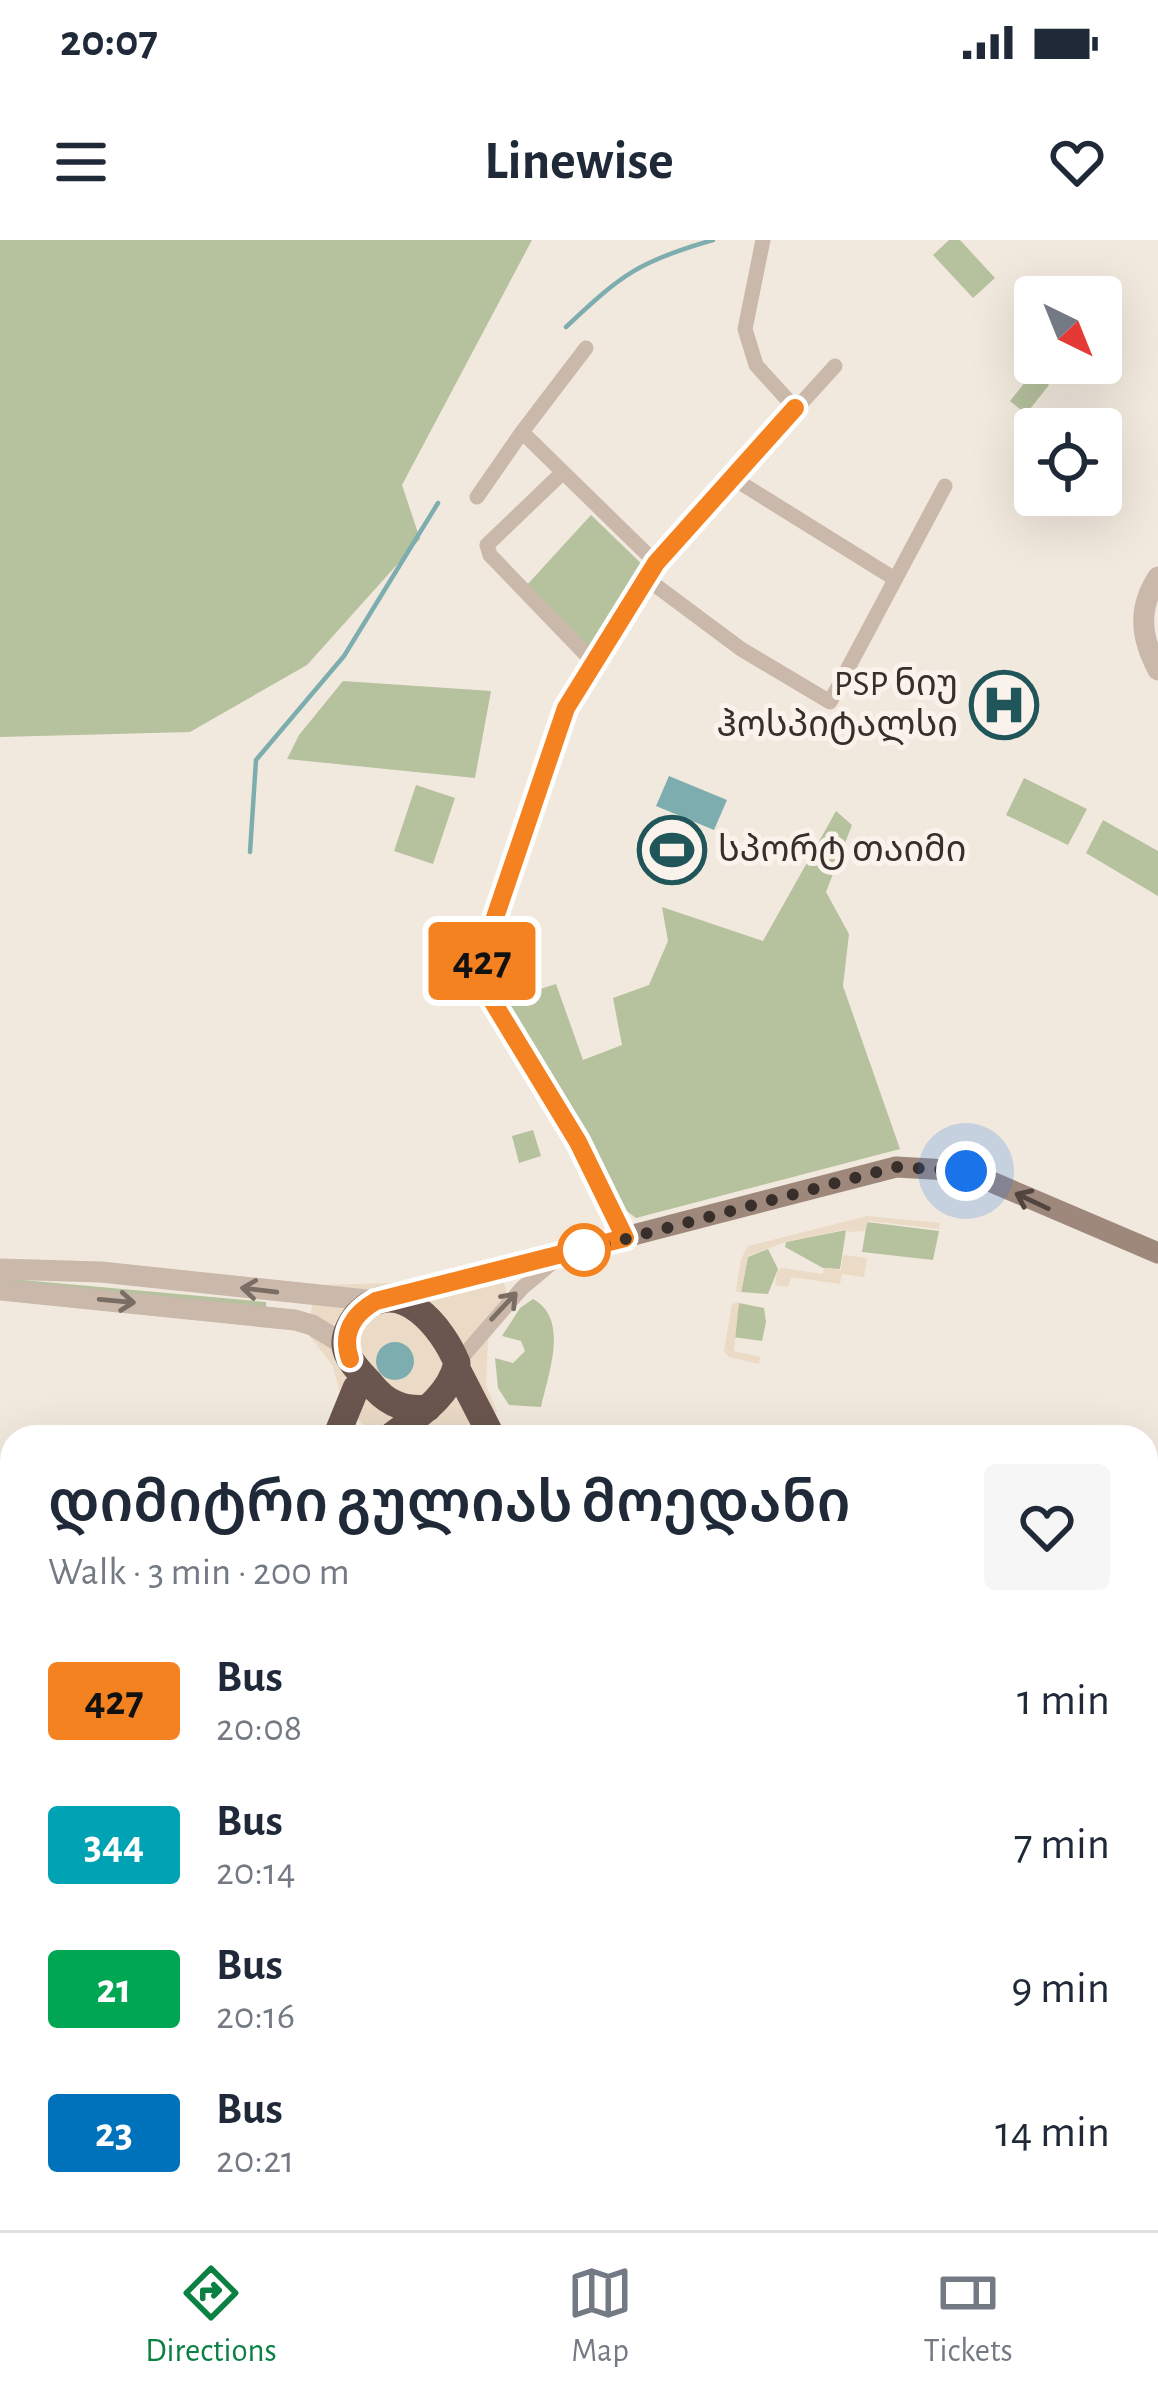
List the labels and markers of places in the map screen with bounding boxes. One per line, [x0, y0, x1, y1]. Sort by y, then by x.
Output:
place label: PSP ნიუ ჰოსპიტალსი [716, 666, 958, 746]
hospital icon: PSP ნიუ ჰოსპიტალსი [969, 670, 1039, 740]
sports icon: სპორტ თაიმი [637, 815, 707, 885]
place label: სპორტ თაიმი [718, 832, 967, 870]
unlabelled marker [559, 1225, 609, 1275]

